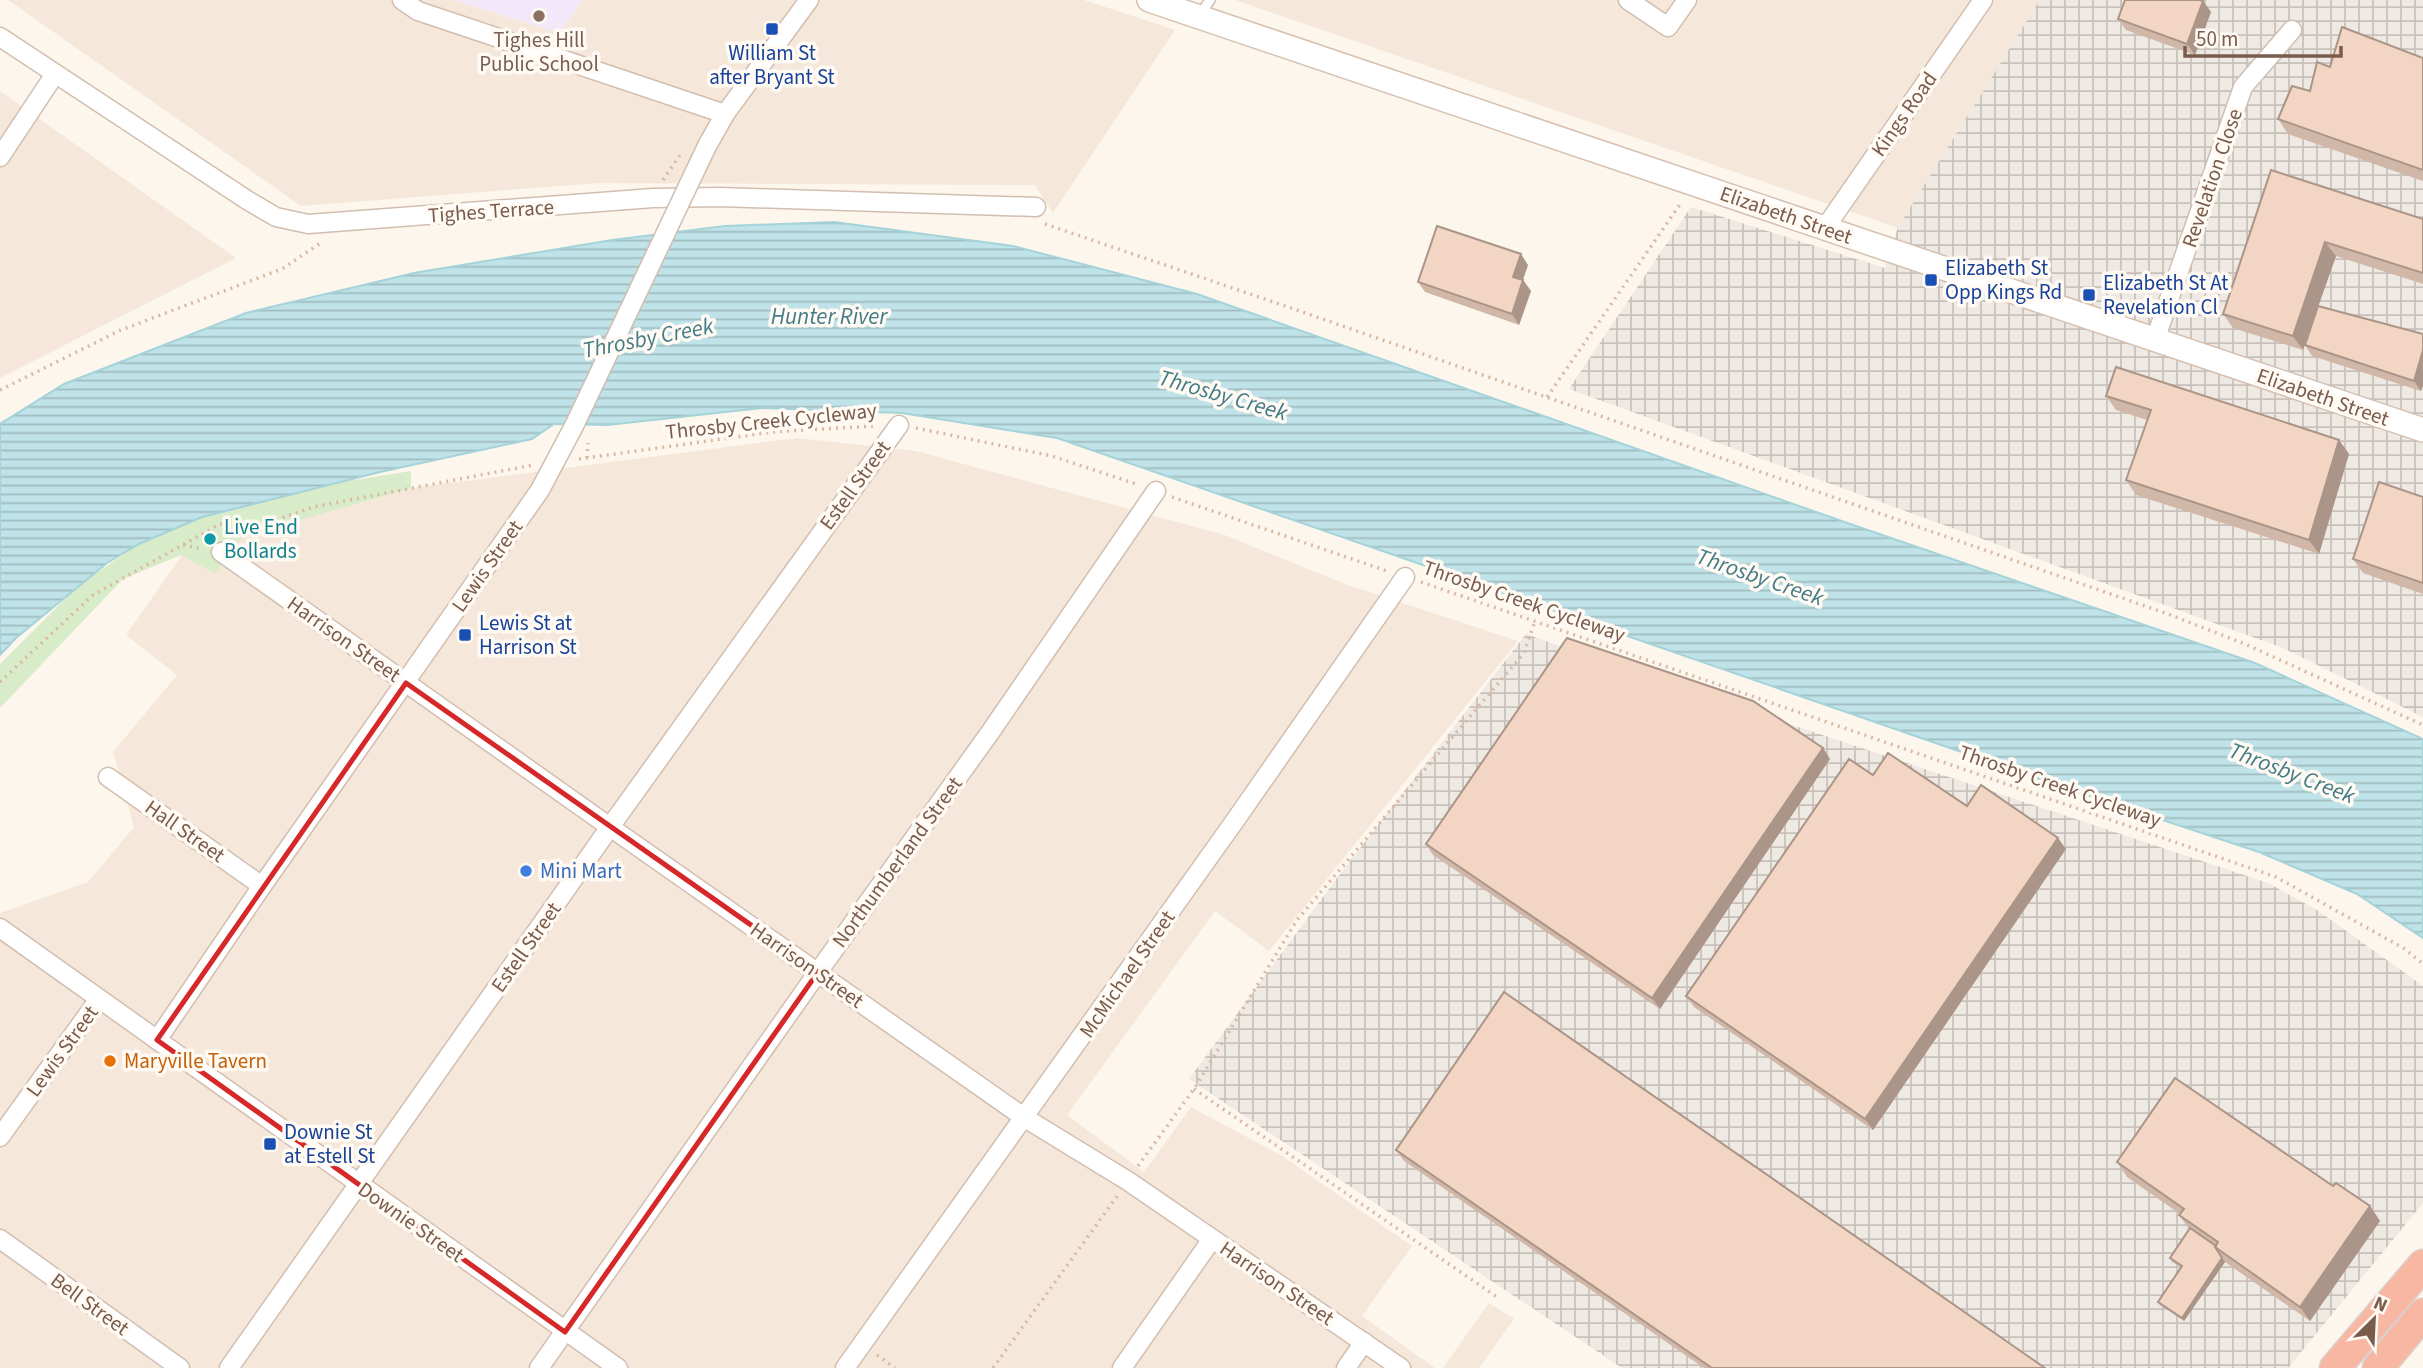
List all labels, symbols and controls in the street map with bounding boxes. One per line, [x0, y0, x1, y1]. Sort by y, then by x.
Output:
marker: Tighes Hill Public School [531, 8, 547, 24]
scale bar [2185, 14, 2341, 58]
marker: William St after Bryant St [764, 21, 780, 37]
text: 50 m [2196, 24, 2238, 54]
place label: Tighes Hill Public School [479, 25, 599, 79]
place label: William St after Bryant St [709, 38, 835, 92]
street label: Kings Road [1864, 65, 1944, 163]
street label: Revelation Close [2174, 104, 2250, 252]
street label: Elizabeth Street [1716, 178, 1856, 252]
street label: Tighes Terrace [427, 192, 555, 230]
place label: Elizabeth St Opp Kings Rd [1945, 253, 2062, 307]
place label: Elizabeth St At Revelation Cl [2103, 268, 2228, 322]
marker: Elizabeth St Opp Kings Rd [1923, 272, 1939, 288]
marker: Elizabeth St At Revelation Cl [2081, 287, 2097, 303]
water label: Hunter River [771, 300, 888, 333]
water label: Throsby Creek [580, 309, 717, 367]
street label: Elizabeth Street [2253, 360, 2393, 434]
water label: Throsby Creek [1155, 361, 1292, 429]
street label: Throsby Creek Cycleway [664, 395, 878, 447]
street label: Estell Street [812, 434, 898, 536]
place label: Live End Bollards [224, 512, 298, 566]
street label: Lewis Street [444, 514, 530, 618]
marker: Live End Bollards [202, 531, 218, 547]
water label: Throsby Creek [1692, 540, 1829, 615]
street label: Throsby Creek Cycleway [1419, 552, 1629, 650]
street label: Harrison Street [281, 589, 407, 689]
place label: Lewis St at Harrison St [479, 608, 577, 662]
marker: Lewis St at Harrison St [457, 627, 473, 643]
water label: Throsby Creek [2224, 734, 2361, 813]
street label: Throsby Creek Cycleway [1955, 737, 2165, 835]
street label: Northumberland Street [825, 770, 969, 954]
street label: Hall Street [139, 792, 231, 870]
place label: Mini Mart [540, 856, 622, 886]
marker: Mini Mart [518, 863, 534, 879]
street label: Estell Street [484, 896, 568, 998]
street label: McMichael Street [1072, 904, 1182, 1044]
street label: Harrison Street [744, 915, 870, 1015]
street label: Lewis Street [19, 999, 105, 1103]
place label: Maryville Tavern [124, 1046, 267, 1076]
marker: Maryville Tavern [102, 1053, 118, 1069]
place label: Downie St at Estell St [284, 1117, 375, 1171]
marker: Downie St at Estell St [262, 1136, 278, 1152]
street label: Downie Street [352, 1174, 470, 1270]
street label: Harrison Street [1214, 1234, 1340, 1332]
street label: Bell Street [45, 1265, 135, 1343]
north arrow [2339, 1284, 2409, 1354]
text: N [2369, 1290, 2392, 1320]

